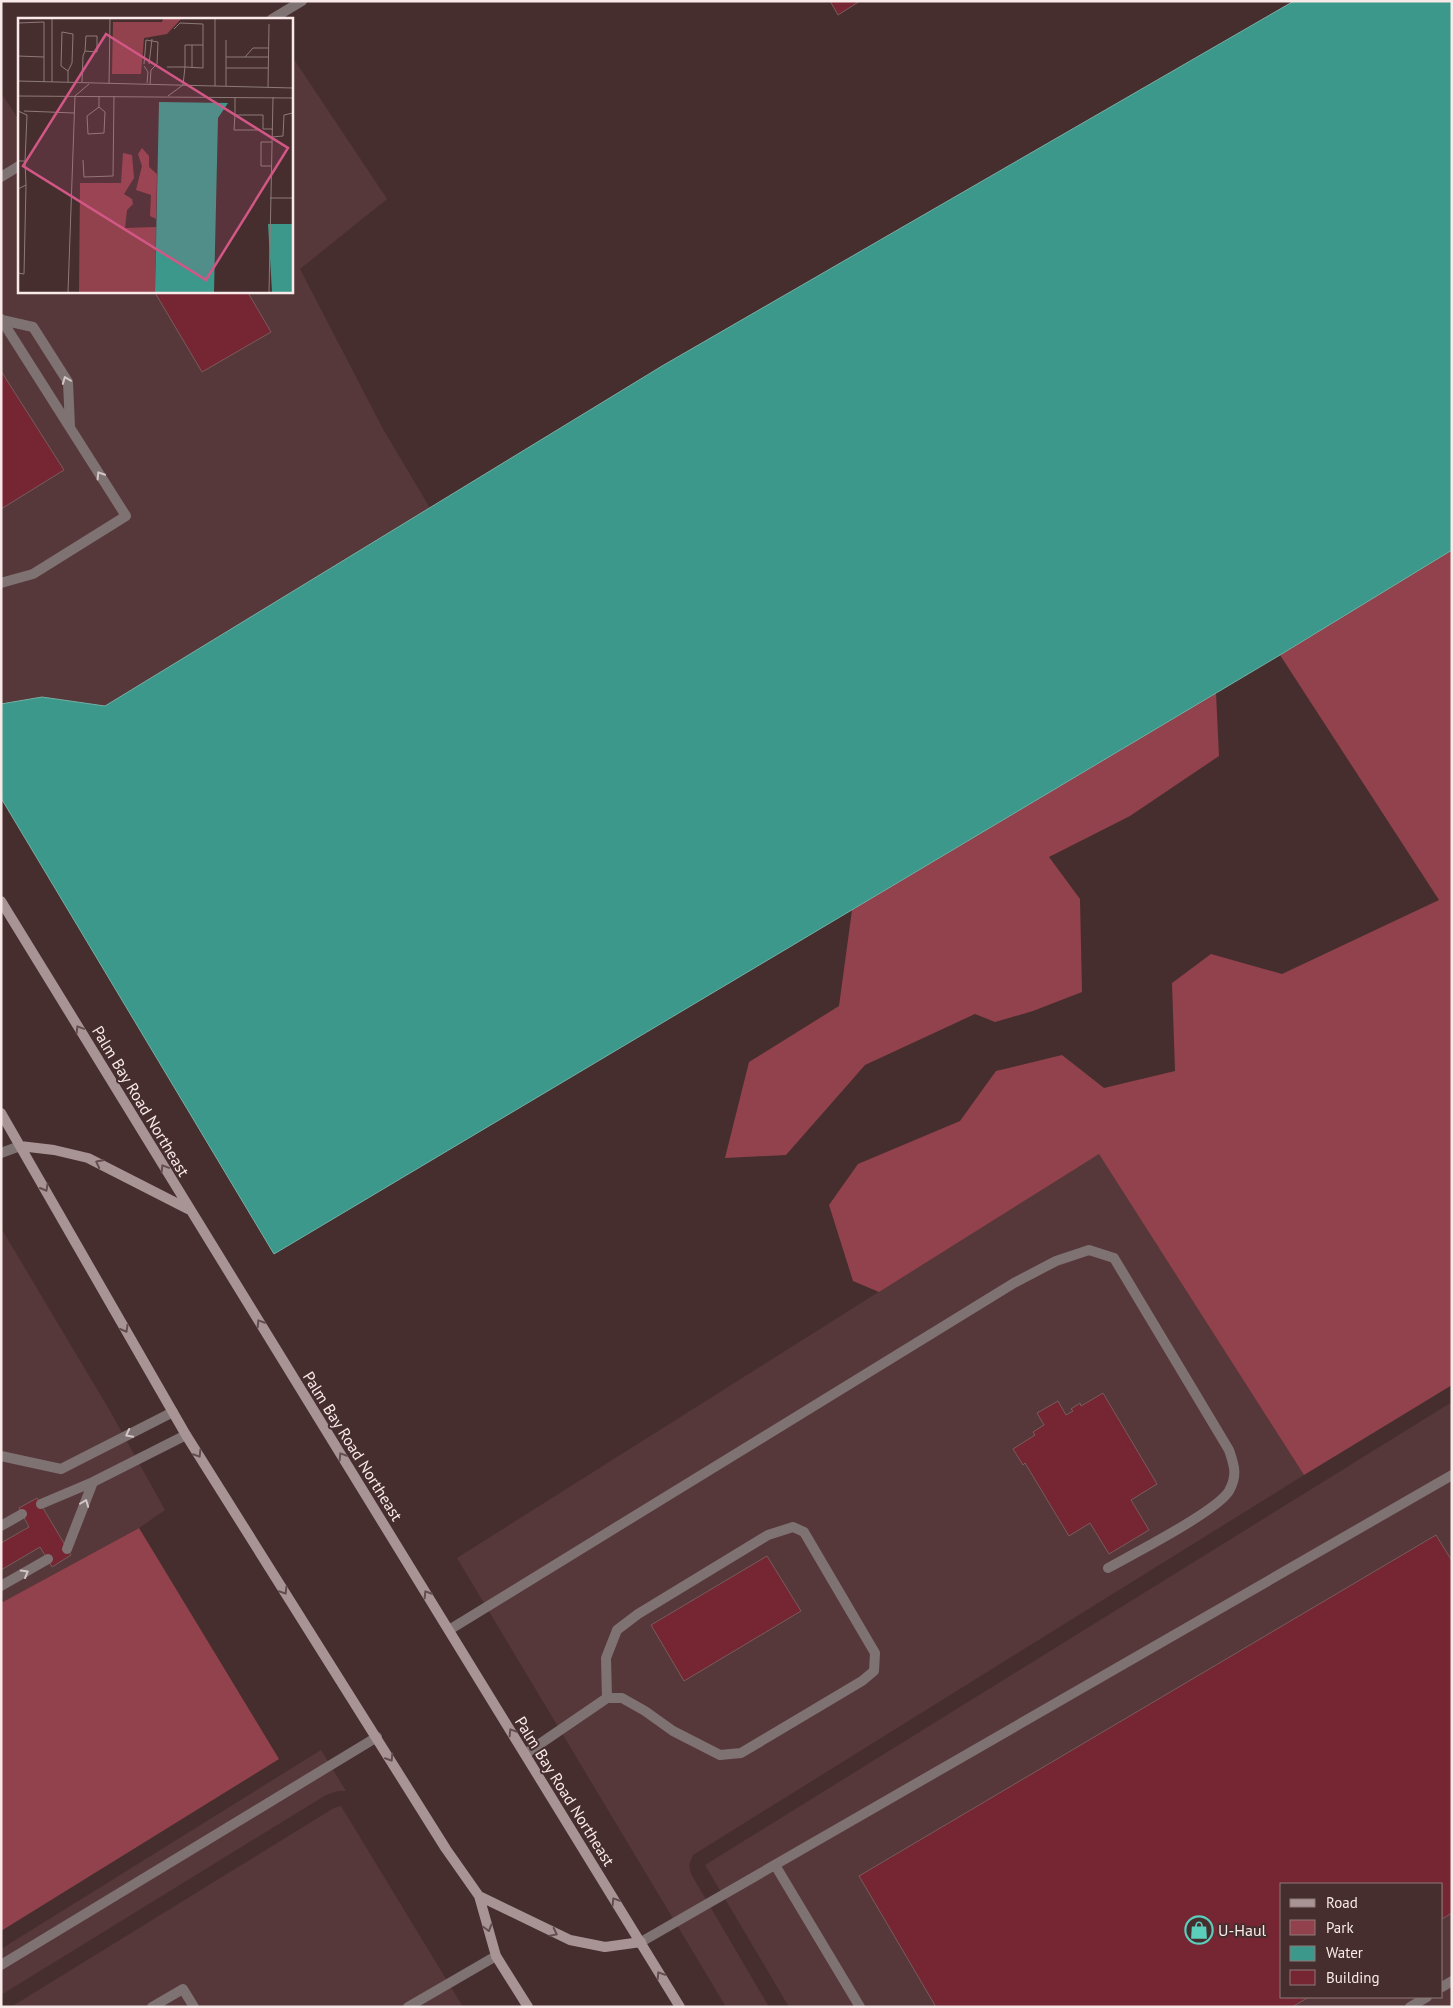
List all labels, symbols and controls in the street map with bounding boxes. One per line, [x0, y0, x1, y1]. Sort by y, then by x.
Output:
inset map [18, 18, 292, 292]
one-way arrow [61, 376, 72, 385]
one-way arrow [96, 472, 106, 481]
street label: Palm Bay Road Northeast [88, 1022, 194, 1181]
one-way arrow [76, 1025, 86, 1034]
one-way arrow [95, 1159, 104, 1169]
one-way arrow [160, 1164, 170, 1173]
one-way arrow [38, 1183, 48, 1192]
one-way arrow [256, 1319, 266, 1328]
one-way arrow [119, 1324, 129, 1333]
street label: Palm Bay Road Northeast [299, 1368, 407, 1525]
one-way arrow [125, 1428, 134, 1438]
one-way arrow [191, 1448, 201, 1457]
one-way arrow [338, 1452, 348, 1461]
one-way arrow [78, 1499, 89, 1508]
one-way arrow [19, 1569, 28, 1579]
one-way arrow [278, 1586, 288, 1595]
one-way arrow [423, 1590, 433, 1599]
street label: Palm Bay Road Northeast [511, 1713, 619, 1870]
one-way arrow [508, 1729, 518, 1738]
one-way arrow [383, 1753, 393, 1762]
legend [1280, 1883, 1443, 1998]
text: Road [1326, 1893, 1358, 1912]
one-way arrow [612, 1897, 621, 1906]
shop icon: U-Haul [1184, 1915, 1214, 1945]
text: Park [1326, 1918, 1354, 1937]
place label: U-Haul [1218, 1920, 1267, 1940]
one-way arrow [482, 1924, 493, 1933]
one-way arrow [549, 1927, 558, 1937]
text: Water [1326, 1943, 1363, 1962]
text: Building [1326, 1968, 1380, 1987]
one-way arrow [657, 1971, 667, 1980]

